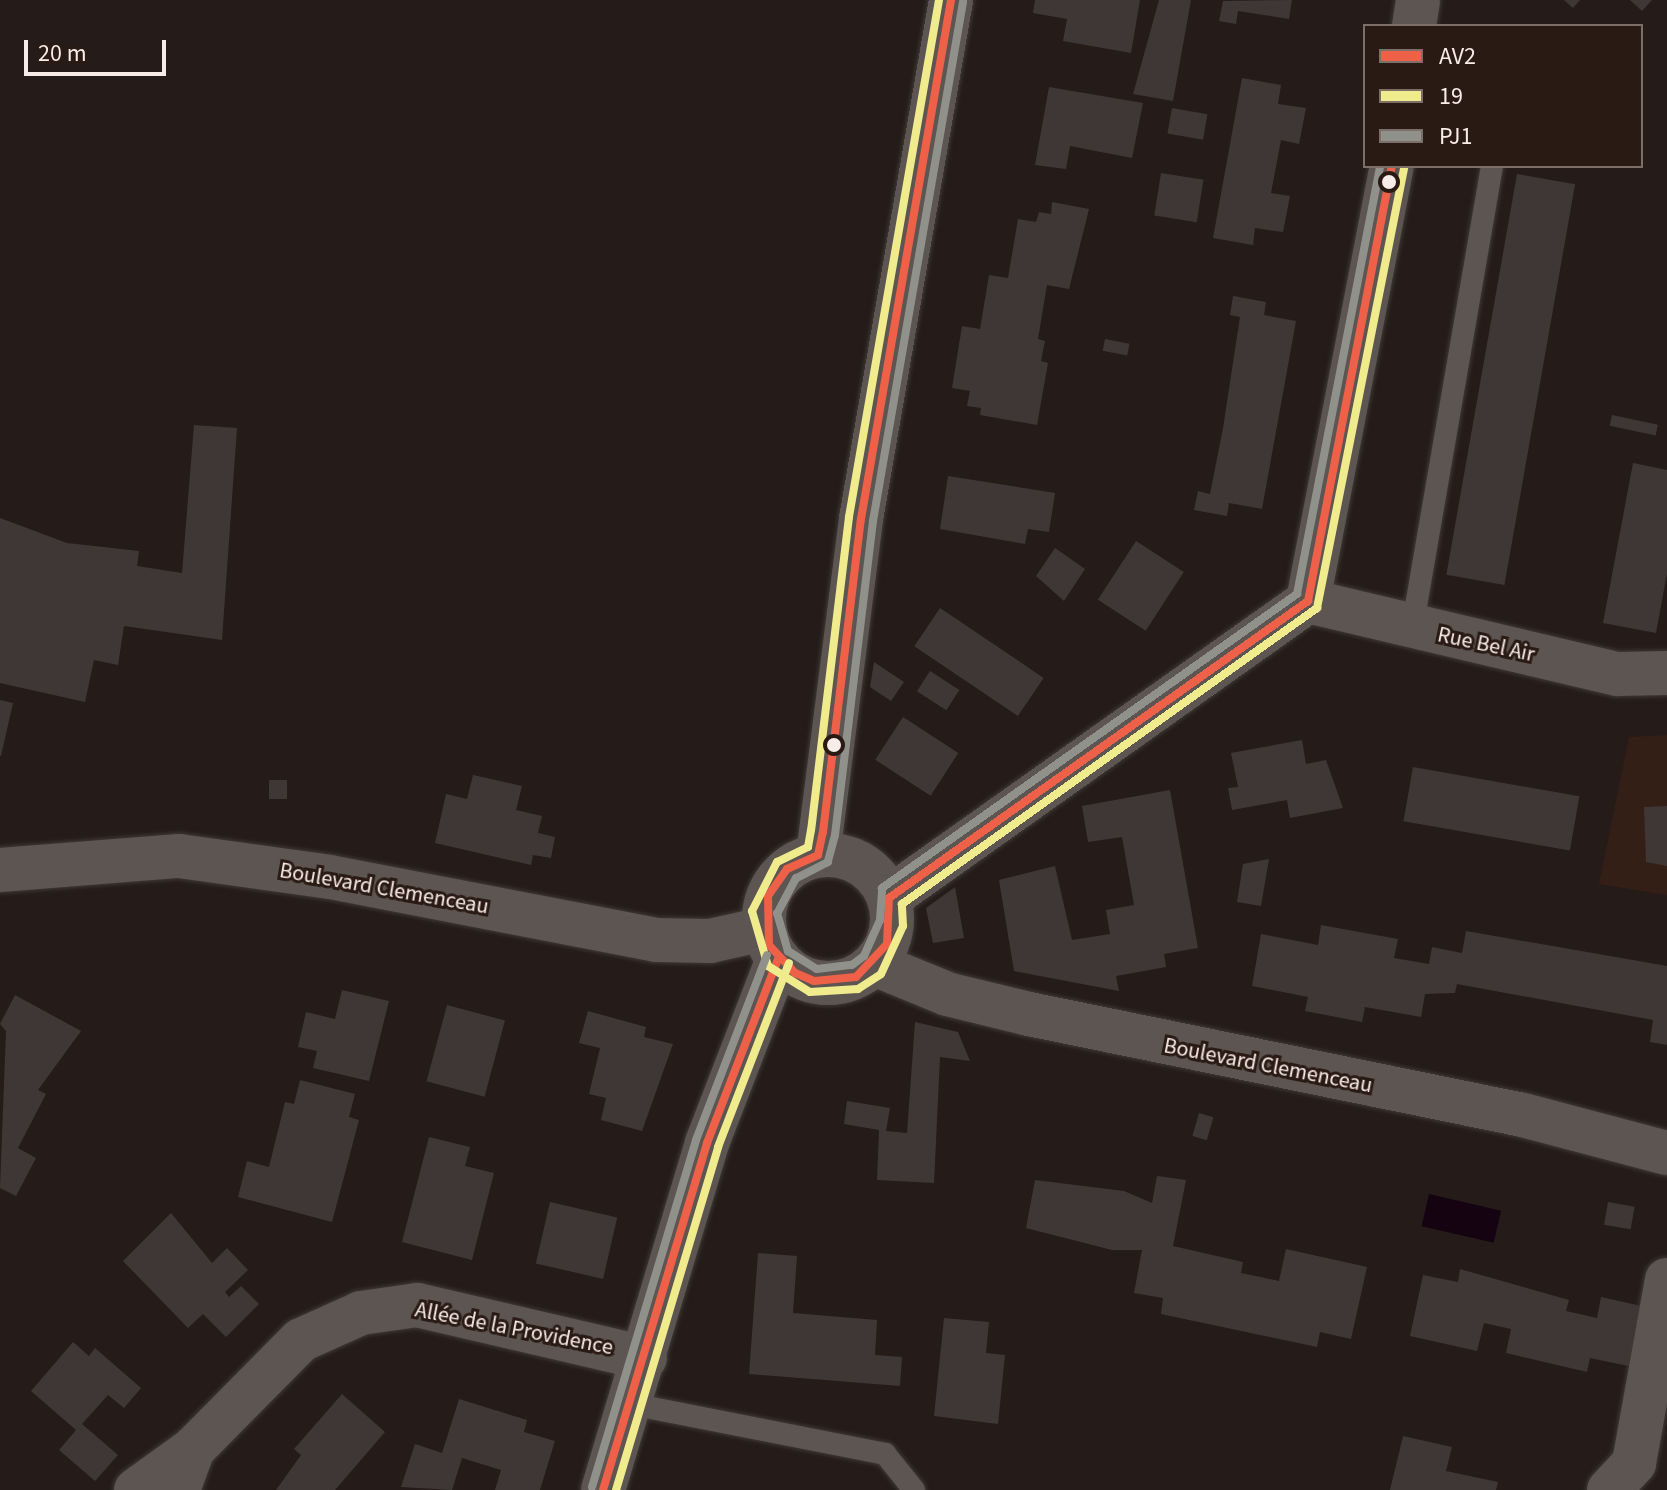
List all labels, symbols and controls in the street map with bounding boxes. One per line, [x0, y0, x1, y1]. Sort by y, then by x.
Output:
scale bar [28, 24, 170, 74]
legend [1363, 24, 1643, 168]
text: 20 m [38, 36, 87, 71]
text: AV2 [1439, 39, 1476, 74]
text: 19 [1439, 79, 1463, 114]
text: PJ1 [1439, 119, 1473, 154]
unlabelled marker [1381, 174, 1397, 190]
street label: Rue Bel Air [1435, 622, 1537, 668]
unlabelled marker [826, 737, 842, 753]
street label: Boulevard Clemenceau [277, 858, 491, 920]
street label: Boulevard Clemenceau [1161, 1033, 1375, 1099]
street label: Allée de la Providence [413, 1297, 615, 1361]

